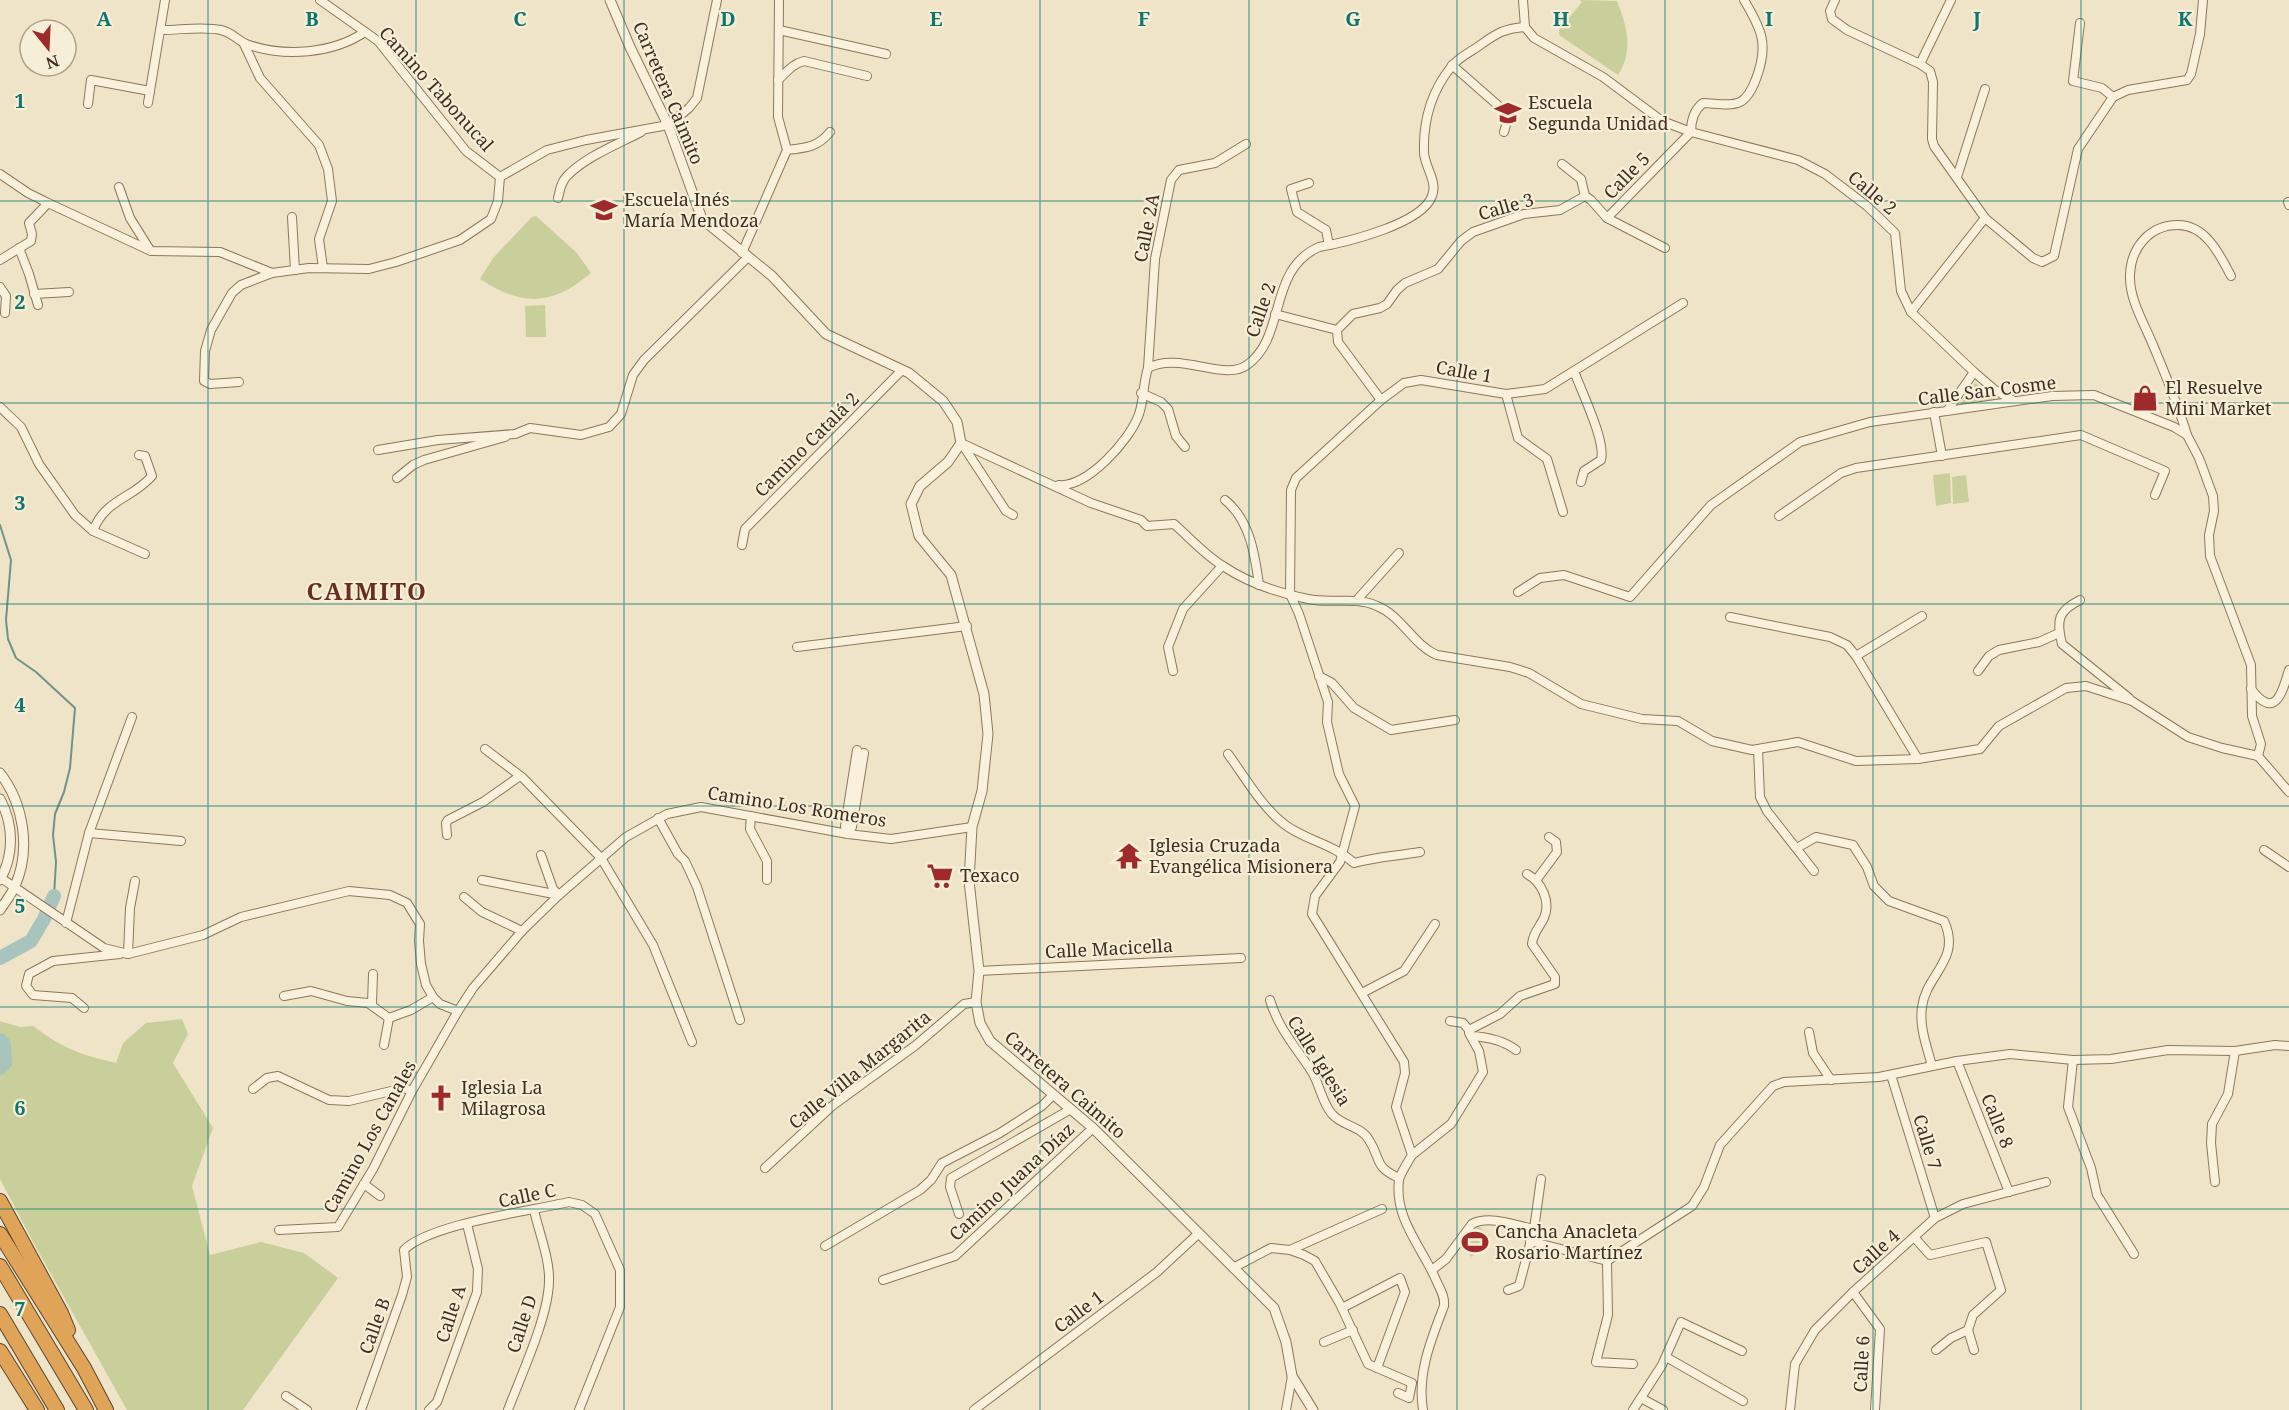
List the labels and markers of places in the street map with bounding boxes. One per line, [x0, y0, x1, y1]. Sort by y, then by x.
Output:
place label: Escuela Segunda Unidad [1528, 90, 1669, 135]
school or university icon: Escuela Segunda Unidad [1493, 98, 1523, 128]
place label: Escuela Inés María Mendoza [624, 187, 759, 232]
school or university icon: Escuela Inés María Mendoza [589, 195, 619, 225]
place label: El Resuelve Mini Market [2165, 375, 2271, 420]
shop icon: El Resuelve Mini Market [2130, 383, 2160, 413]
place label: Iglesia Cruzada Evangélica Misionera [1149, 833, 1333, 878]
temple icon: Iglesia Cruzada Evangélica Misionera [1114, 841, 1144, 871]
supermarket icon: Texaco [925, 861, 955, 891]
place label: Texaco [960, 863, 1020, 887]
place label: Iglesia La Milagrosa [461, 1075, 546, 1120]
church icon: Iglesia La Milagrosa [426, 1083, 456, 1113]
place label: Cancha Anacleta Rosario Martínez [1495, 1219, 1643, 1264]
sports icon: Cancha Anacleta Rosario Martínez [1460, 1227, 1490, 1257]

